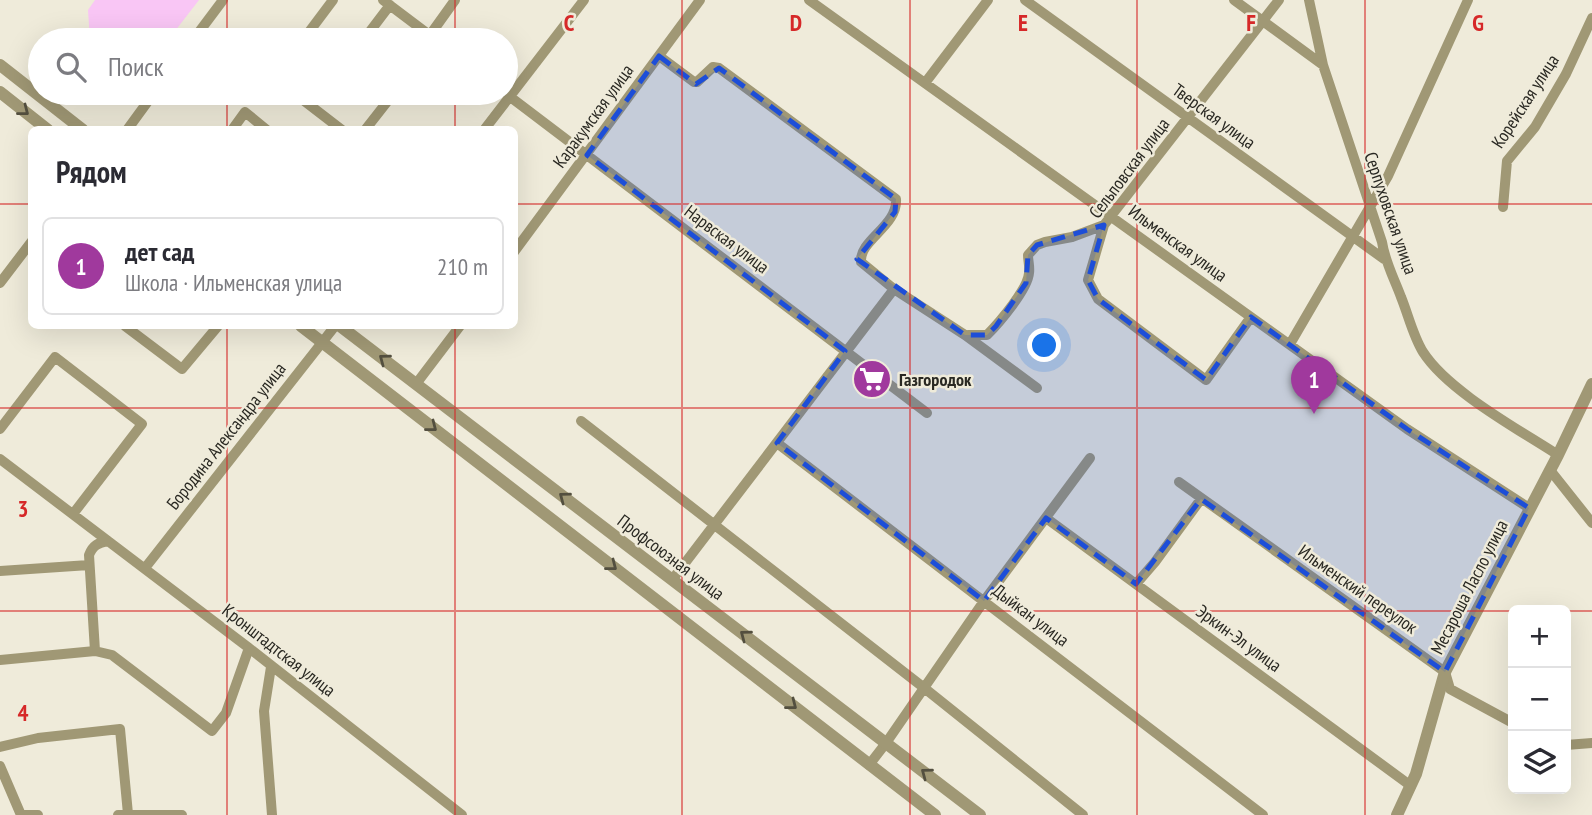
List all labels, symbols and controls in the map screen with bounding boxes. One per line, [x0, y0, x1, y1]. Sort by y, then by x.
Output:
text: C [564, 8, 575, 37]
text: D [790, 8, 802, 37]
text: E [1018, 8, 1028, 37]
text: F [1246, 8, 1256, 37]
text: G [1472, 8, 1484, 37]
search box [28, 28, 518, 105]
icon: search [52, 48, 90, 86]
text: Поиск [108, 50, 164, 83]
street label: Корейская улица [1486, 50, 1564, 152]
street label: Каракумская улица [548, 60, 638, 172]
street label: Тверская улица [1168, 78, 1260, 154]
one-way arrow [16, 102, 29, 115]
street label: Сельповская улица [1084, 113, 1174, 223]
street label: Серпуховская улица [1359, 149, 1423, 277]
text: Рядом [56, 152, 127, 191]
street label: Ильменская улица [1124, 199, 1232, 287]
street label: Нарвская улица [680, 200, 774, 278]
text: дет сад [125, 235, 194, 268]
text: 1 [76, 252, 87, 281]
text: 210 m [437, 252, 488, 281]
text: Школа · Ильменская улица [125, 268, 342, 297]
your location [1027, 328, 1061, 362]
one-way arrow [379, 354, 391, 367]
pin: 1 [1291, 356, 1337, 414]
street label: Бородина Александра улица [161, 358, 291, 514]
supermarket icon: Газгородок [851, 358, 893, 400]
place label: Газгородок [899, 368, 972, 391]
one-way arrow [424, 419, 437, 432]
one-way arrow [560, 493, 572, 506]
text: 3 [18, 494, 29, 523]
street label: Профсоюзная улица [613, 509, 729, 605]
street label: Месароша Ласло улица [1425, 516, 1513, 658]
street label: Ильменский переулок [1294, 539, 1422, 639]
one-way arrow [604, 558, 617, 571]
street label: Дыйкан улица [988, 579, 1074, 651]
street label: Кронштадтская улица [218, 599, 340, 701]
street label: Эркин-Эл улица [1192, 599, 1286, 677]
map controls [1508, 605, 1571, 794]
button: + [1508, 605, 1571, 668]
one-way arrow [740, 631, 753, 644]
button: − [1508, 668, 1571, 731]
one-way arrow [784, 697, 797, 710]
text: 4 [18, 698, 29, 727]
button: layers [1508, 731, 1571, 794]
one-way arrow [921, 769, 933, 782]

